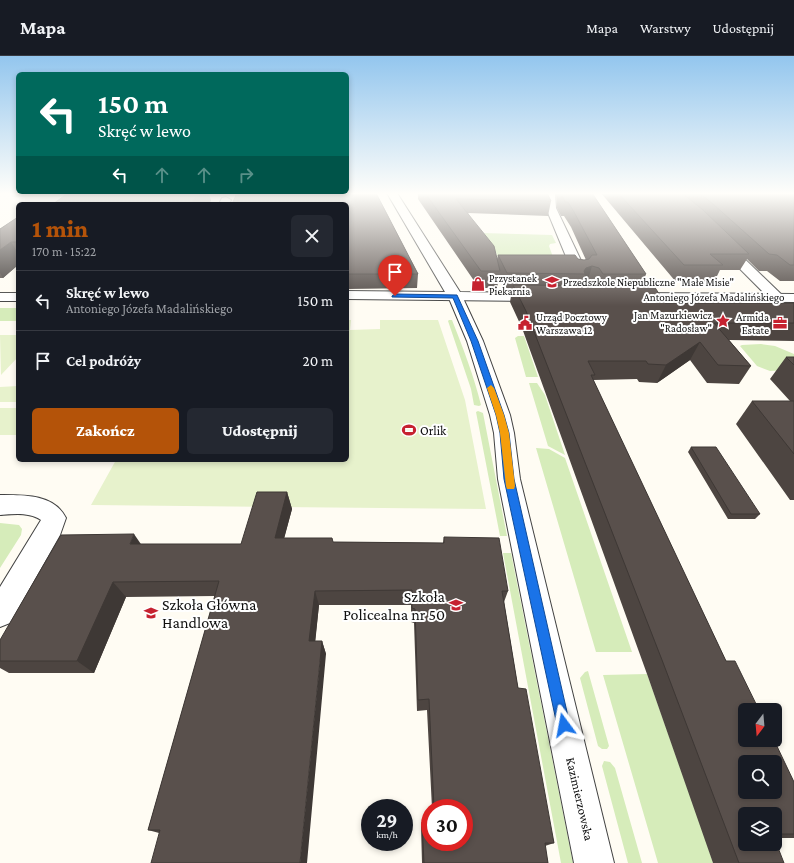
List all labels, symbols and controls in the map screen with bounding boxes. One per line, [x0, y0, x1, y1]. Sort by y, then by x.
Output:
text: Mapa [20, 17, 66, 38]
text: Mapa [586, 20, 618, 36]
text: Warstwy [640, 20, 691, 36]
text: Udostępnij [713, 20, 774, 36]
icon: left [32, 88, 84, 140]
text: 150 m [98, 88, 168, 119]
text: Skręć w lewo [98, 121, 191, 141]
icon: left [109, 164, 131, 186]
icon: ahead [151, 164, 173, 186]
icon: ahead [193, 164, 215, 186]
icon: right [235, 164, 257, 186]
text: 1 min [32, 215, 88, 242]
button: close [291, 215, 333, 257]
text: 170 m · 15:22 [32, 244, 96, 259]
pin [378, 255, 412, 296]
icon: arrive [384, 261, 406, 283]
place label: Przystanek Piekarnia [489, 272, 538, 297]
school or university icon: Przedszkole Niepubliczne "Małe Misie" [544, 274, 560, 290]
shop icon: Przystanek Piekarnia [470, 276, 486, 292]
place label: Przedszkole Niepubliczne "Małe Misie" [563, 276, 734, 289]
text: Skręć w lewo [66, 285, 149, 301]
icon: left [32, 290, 54, 312]
street label: Antoniego Józefa Madalińskiego [644, 291, 785, 304]
text: 150 m [298, 293, 333, 309]
text: Antoniego Józefa Madalińskiego [66, 301, 233, 316]
place label: Jan Mazurkiewicz "Radosław" [633, 309, 712, 334]
place label: Urząd Pocztowy Warszawa 12 [536, 311, 608, 336]
place label: Armida Estate [736, 311, 769, 336]
place icon: Jan Mazurkiewicz "Radosław" [715, 313, 731, 329]
public building icon: Urząd Pocztowy Warszawa 12 [517, 315, 533, 331]
office icon: Armida Estate [772, 315, 788, 331]
icon: arrive [32, 350, 54, 372]
text: Cel podróży [66, 353, 141, 369]
text: 20 m [303, 353, 333, 369]
button: Zakończ [32, 408, 179, 454]
button: Udostępnij [187, 408, 333, 454]
sports icon: Orlik [401, 422, 417, 438]
place label: Orlik [420, 423, 447, 438]
place label: Szkoła Policealna nr 50 [343, 588, 446, 623]
place label: Szkoła Główna Handlowa [162, 596, 257, 631]
school or university icon: Szkoła Policealna nr 50 [448, 597, 464, 613]
school or university icon: Szkoła Główna Handlowa [143, 605, 159, 621]
north arrow [738, 703, 782, 747]
map controls [738, 703, 782, 851]
position arrow [543, 704, 585, 746]
button: search [738, 755, 782, 799]
street label: Kazimierzowska [563, 756, 597, 842]
speed limit sign: 30 [421, 799, 473, 851]
button: layers [738, 807, 782, 851]
text: 29 [376, 809, 398, 831]
text: km/h [376, 829, 398, 840]

